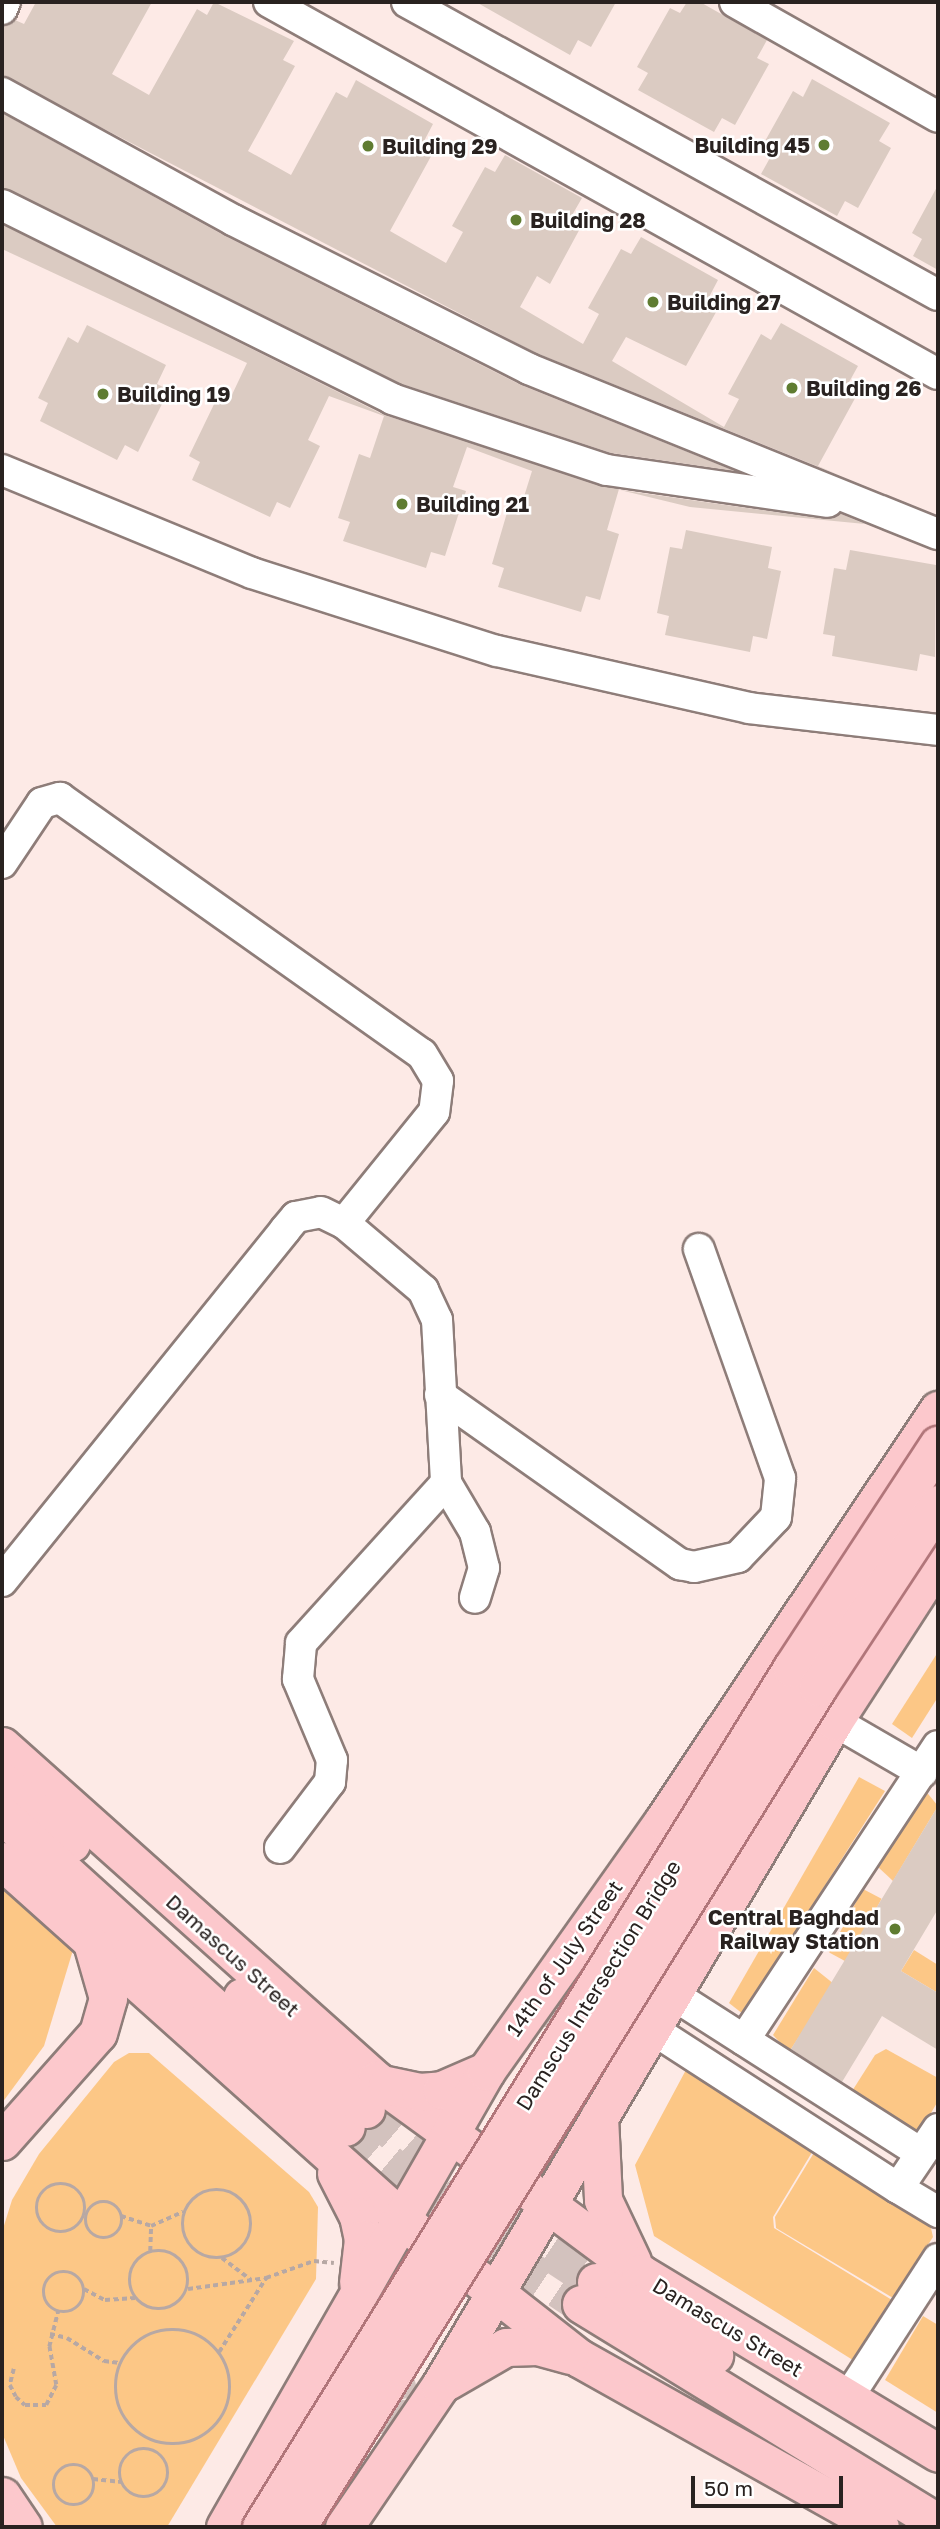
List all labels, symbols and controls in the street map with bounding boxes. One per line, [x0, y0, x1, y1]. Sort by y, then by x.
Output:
place label: Building 45 [695, 132, 810, 158]
place label: Building 29 [382, 133, 498, 159]
marker: Building 45 [816, 137, 832, 153]
marker: Building 29 [360, 138, 376, 154]
place label: Building 28 [530, 207, 646, 233]
marker: Building 28 [508, 212, 524, 228]
place label: Building 27 [667, 289, 781, 315]
marker: Building 27 [645, 294, 661, 310]
place label: Building 26 [806, 375, 922, 401]
marker: Building 26 [784, 380, 800, 396]
place label: Building 19 [117, 381, 231, 407]
marker: Building 19 [95, 386, 111, 402]
place label: Building 21 [416, 491, 529, 517]
marker: Building 21 [394, 496, 410, 512]
street label: Damscus Intersection Bridge [510, 1855, 686, 2115]
street label: 14th of July Street [501, 1875, 627, 2041]
street label: Damascus Street [161, 1888, 305, 2022]
place label: Central Baghdad Railway Station [708, 1904, 879, 1954]
marker: Central Baghdad Railway Station [885, 1919, 905, 1939]
street label: Damascus Street [648, 2272, 808, 2382]
scale bar [695, 2462, 847, 2506]
text: 50 m [704, 2475, 753, 2501]

